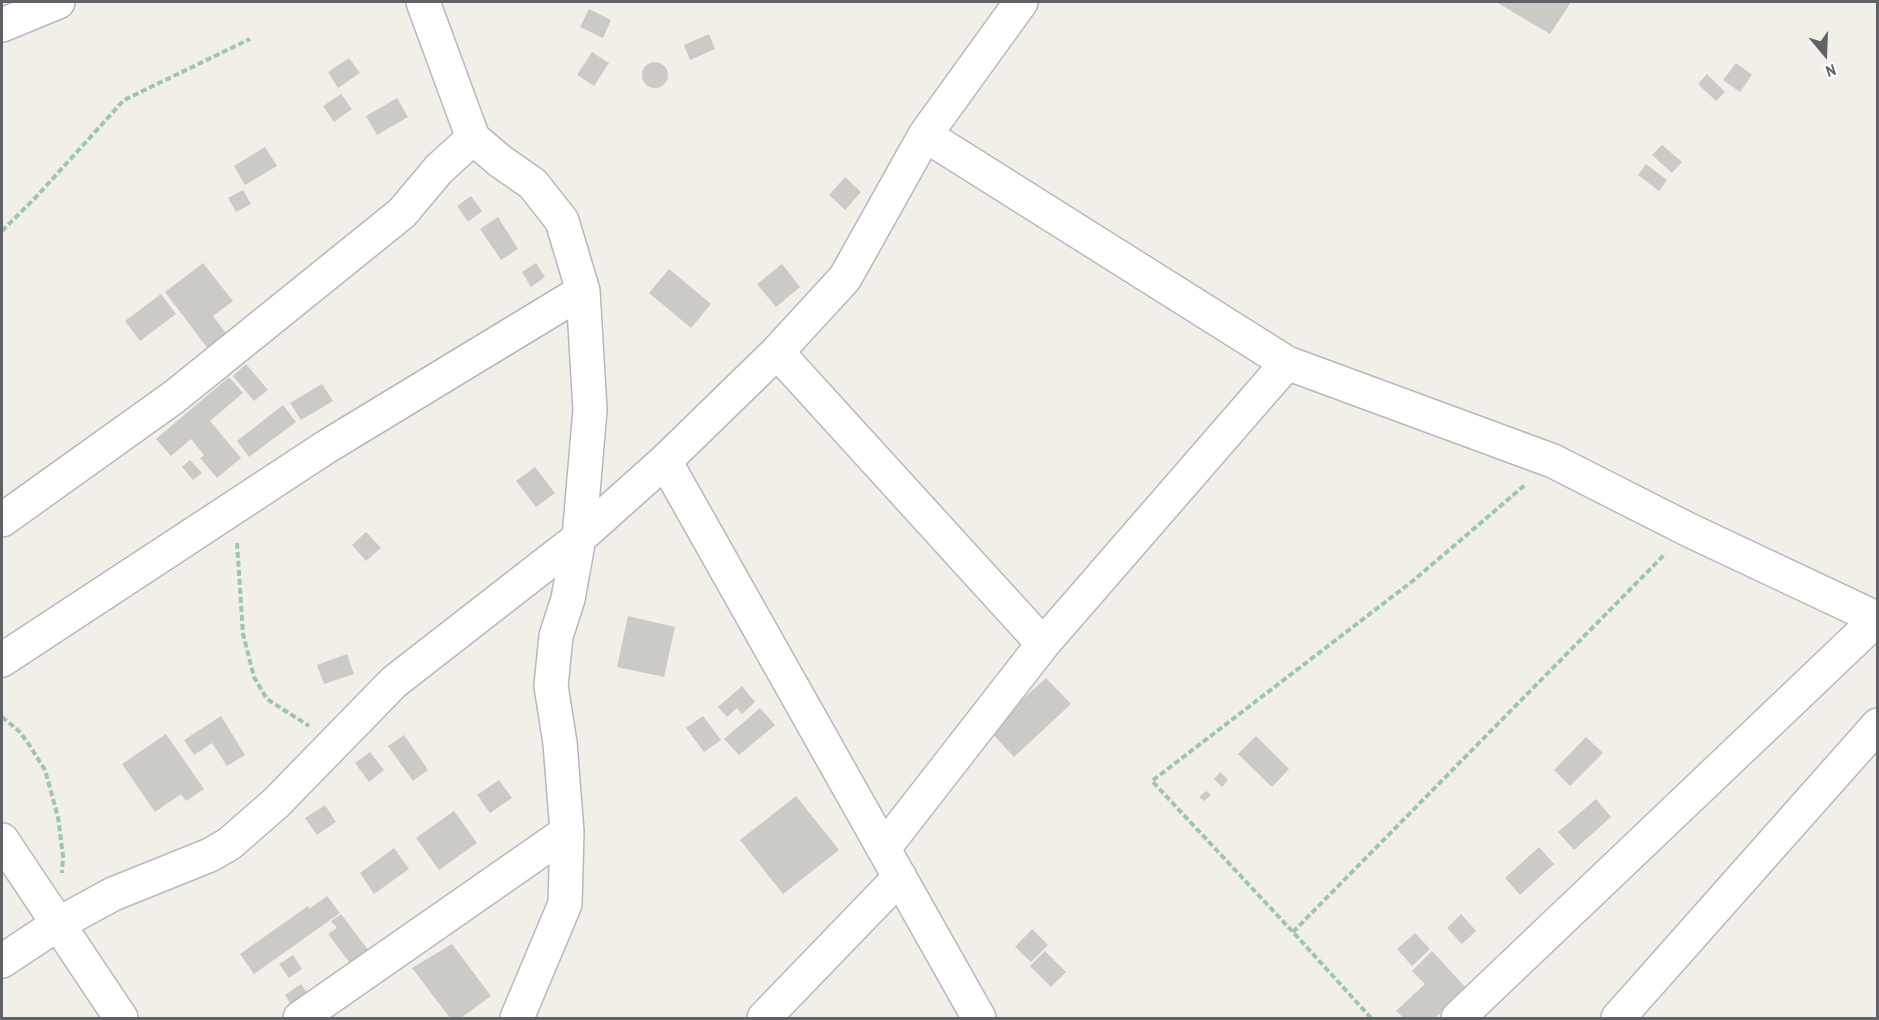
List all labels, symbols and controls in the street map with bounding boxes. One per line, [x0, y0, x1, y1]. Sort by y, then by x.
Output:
north arrow [1795, 24, 1855, 84]
text: N [1823, 59, 1839, 83]

